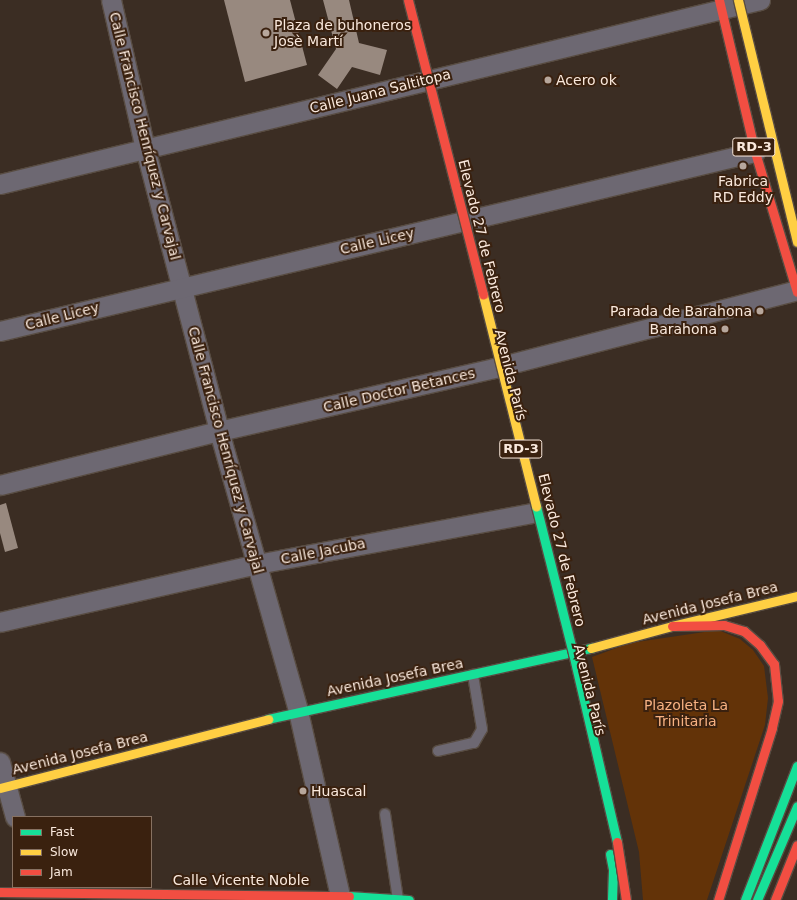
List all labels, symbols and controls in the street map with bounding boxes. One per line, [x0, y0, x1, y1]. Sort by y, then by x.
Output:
street label: Calle Francisco Henríquez y Carvajal [106, 10, 184, 262]
place label: Plaza de buhoneros Josè Martí [274, 17, 411, 50]
marker: Plaza de buhoneros Josè Martí [261, 28, 271, 38]
street label: Calle Juana Saltitopa [308, 65, 452, 117]
place label: Acero ok [556, 72, 617, 88]
marker: Acero ok [543, 75, 553, 85]
road number: RD-3 [732, 136, 776, 158]
street label: Elevado 27 de Febrero [455, 158, 509, 314]
marker: Fabrica RD Eddy [738, 161, 748, 171]
place label: Fabrica RD Eddy [713, 173, 773, 206]
street label: Calle Licey [338, 224, 416, 258]
street label: Calle Licey [23, 299, 101, 333]
place label: Parada de Barahona [610, 303, 752, 319]
marker: Parada de Barahona [755, 306, 765, 316]
place label: Barahona [650, 321, 717, 337]
marker: Barahona [720, 324, 730, 334]
street label: Calle Francisco Henríquez y Carvajal [185, 325, 267, 575]
street label: Avenida París [492, 328, 530, 422]
street label: Calle Doctor Betances [321, 364, 477, 416]
road number: RD-3 [499, 438, 543, 460]
street label: Elevado 27 de Febrero [535, 472, 589, 628]
street label: Calle Jacuba [279, 535, 367, 567]
street label: Avenida Josefa Brea [640, 578, 780, 628]
street label: Avenida París [571, 643, 609, 737]
street label: Avenida Josefa Brea [325, 654, 465, 700]
park label: Plazoleta La Trinitaria [644, 697, 728, 730]
street label: Avenida Josefa Brea [10, 728, 150, 778]
place label: Huascal [311, 783, 366, 799]
marker: Huascal [298, 786, 308, 796]
legend [12, 816, 152, 888]
text: Fast [50, 825, 74, 839]
text: Slow [50, 845, 78, 859]
text: Jam [50, 865, 73, 879]
street label: Calle Vicente Noble [173, 872, 309, 888]

